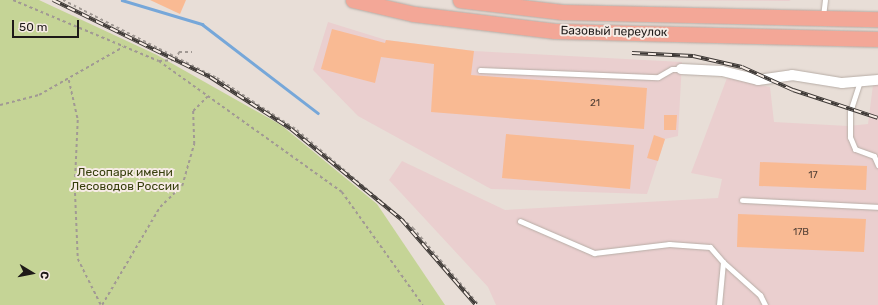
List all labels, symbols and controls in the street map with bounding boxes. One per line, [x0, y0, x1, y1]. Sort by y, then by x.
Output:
scale bar [14, 12, 81, 38]
text: 50 m [19, 20, 47, 34]
street label: Базовый переулок [561, 24, 667, 40]
house number: 21 [590, 98, 600, 110]
park label: Лесопарк имени Лесоводов России [71, 166, 179, 194]
house number: 17 [808, 170, 818, 182]
house number: 17В [793, 227, 809, 239]
north arrow [12, 253, 52, 293]
text: С [37, 270, 51, 280]

